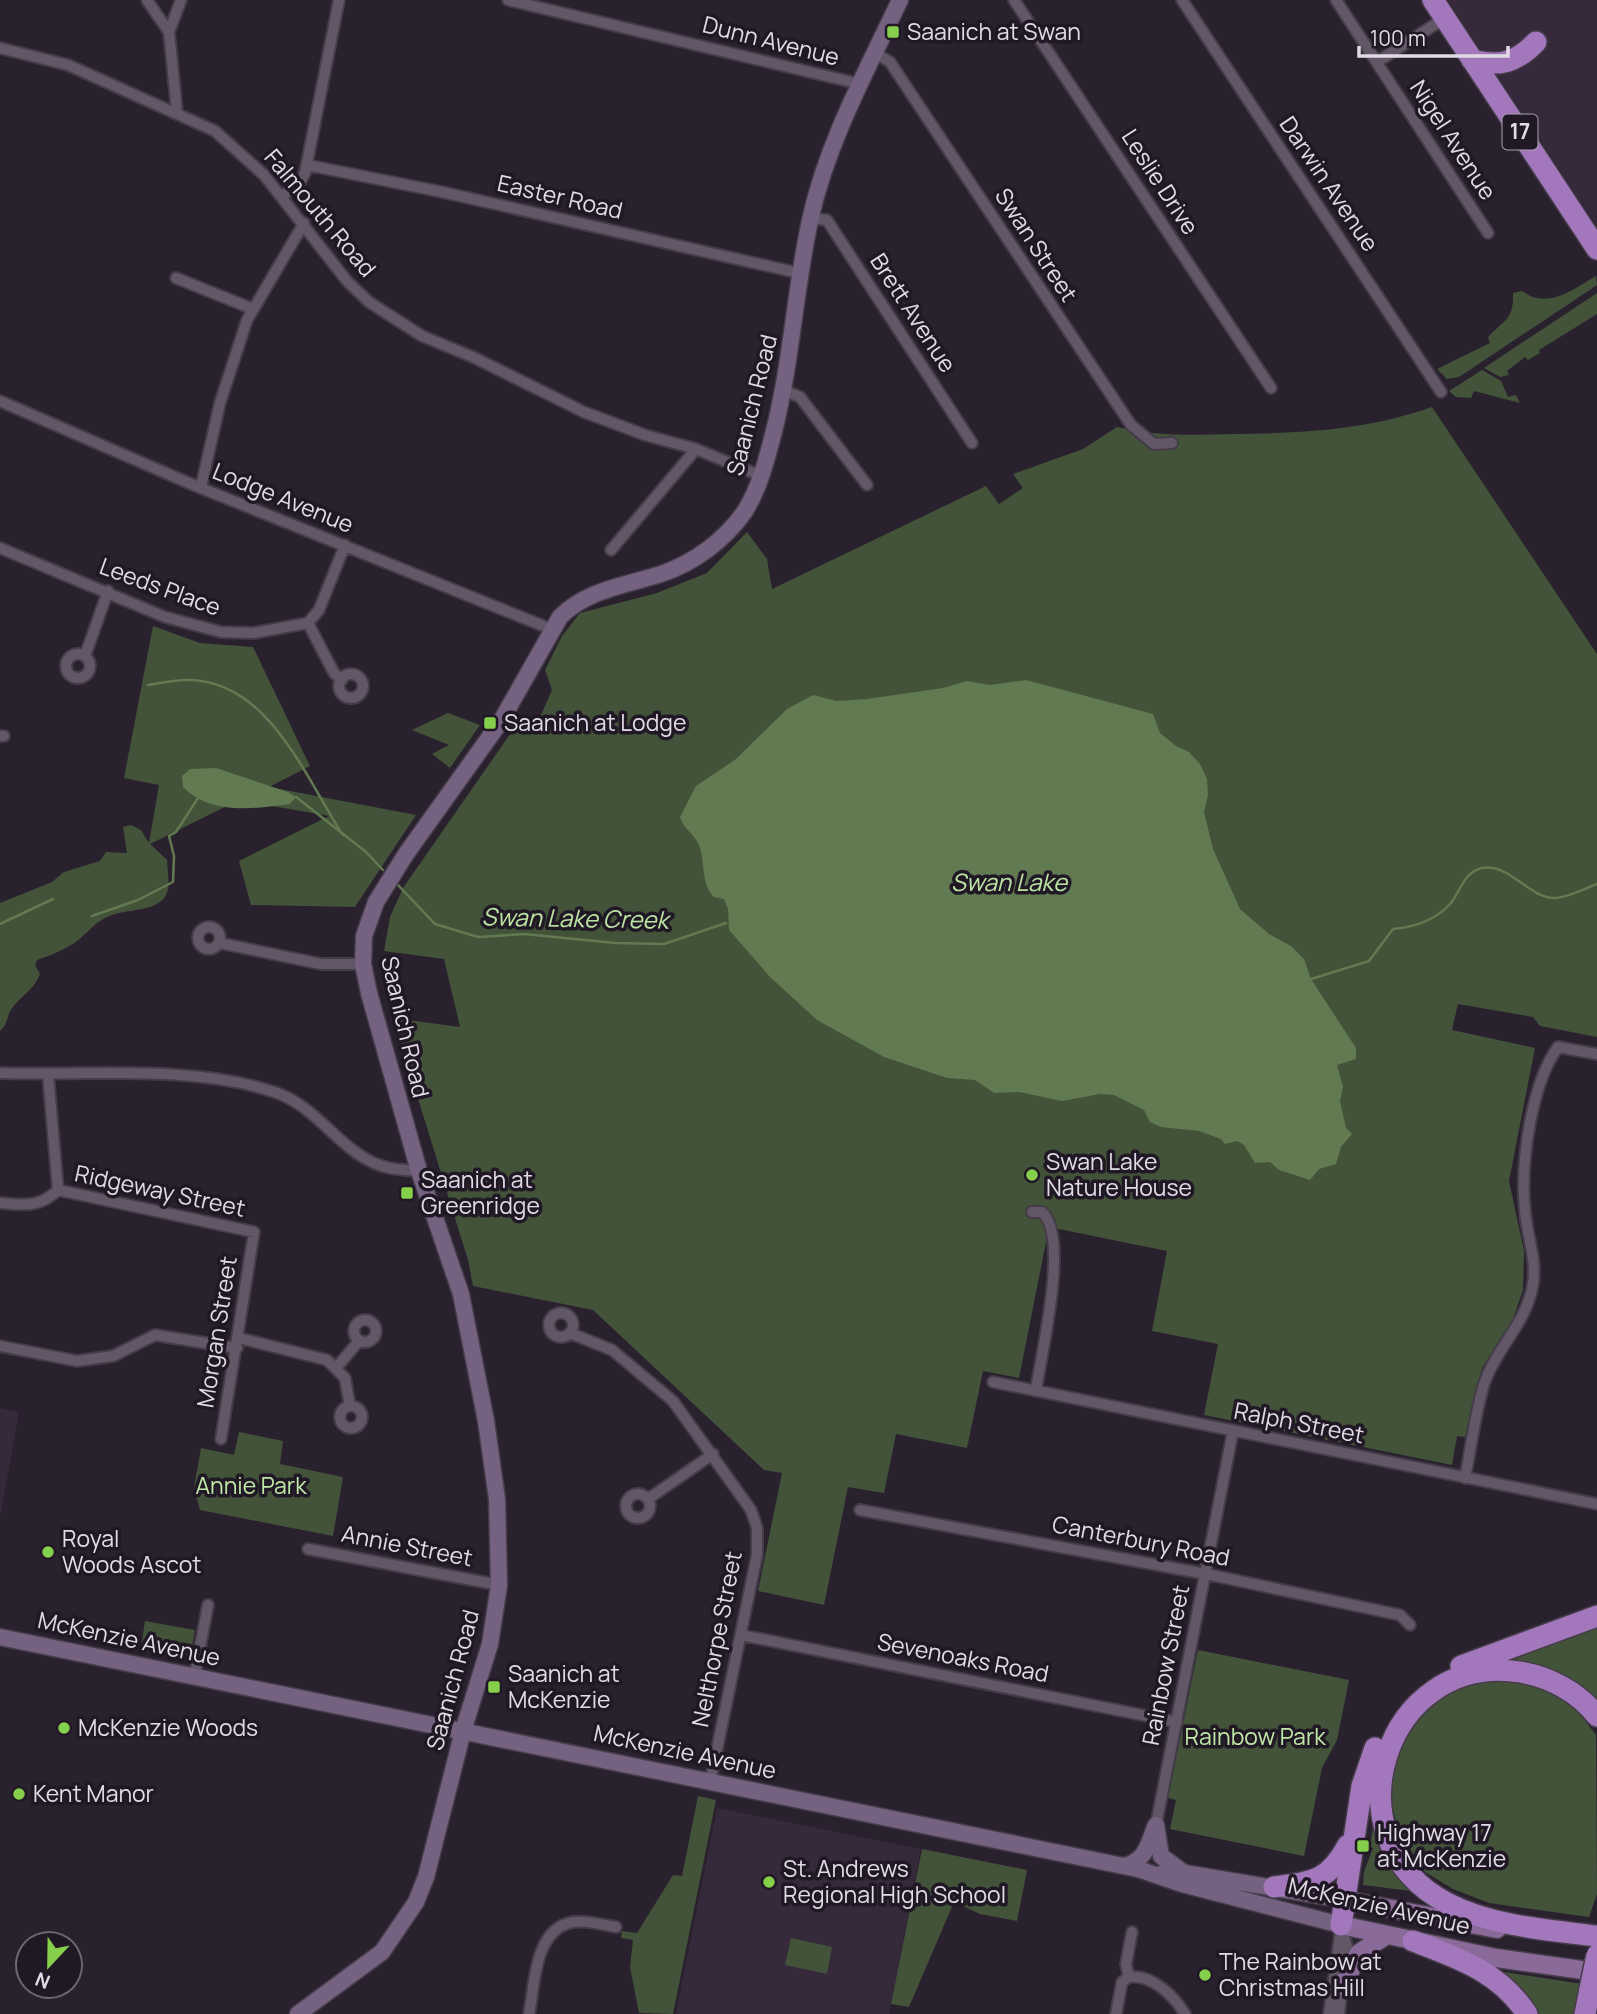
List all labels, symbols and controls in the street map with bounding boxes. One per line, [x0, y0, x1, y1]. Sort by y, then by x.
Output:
street label: Dunn Avenue [700, 8, 843, 72]
scale bar [1359, 14, 1508, 58]
place label: Saanich at Swan [907, 15, 1081, 47]
marker: Saanich at Swan [885, 24, 901, 40]
text: 100 m [1370, 24, 1426, 52]
street label: Nigel Avenue [1403, 73, 1505, 206]
street label: Darwin Avenue [1273, 110, 1387, 257]
road number: 17 [1502, 114, 1538, 150]
street label: Leslie Drive [1115, 122, 1207, 240]
street label: Falmouth Road [258, 142, 384, 283]
street label: Easter Road [494, 166, 626, 226]
street label: Swan Street [988, 181, 1086, 308]
street label: Brett Avenue [863, 247, 964, 378]
street label: Saanich Road [718, 331, 784, 479]
street label: Lodge Avenue [208, 454, 359, 540]
street label: Leeds Place [95, 549, 225, 623]
place label: Saanich at Lodge [504, 706, 686, 738]
marker: Saanich at Lodge [482, 715, 498, 731]
water label: Swan Lake [951, 865, 1069, 898]
water label: Swan Lake Creek [481, 899, 672, 936]
street label: Saanich Road [374, 953, 438, 1101]
place label: Swan Lake Nature House [1046, 1145, 1192, 1203]
street label: Ridgeway Street [72, 1156, 248, 1224]
place label: Saanich at Greenridge [421, 1163, 540, 1221]
marker: Swan Lake Nature House [1024, 1167, 1040, 1183]
marker: Saanich at Greenridge [399, 1185, 415, 1201]
street label: Morgan Street [188, 1254, 244, 1410]
street label: Ralph Street [1231, 1394, 1367, 1450]
park label: Annie Park [195, 1469, 307, 1501]
street label: Canterbury Road [1050, 1507, 1233, 1573]
street label: Annie Street [339, 1517, 475, 1573]
place label: Royal Woods Ascot [62, 1522, 202, 1580]
marker: Royal Woods Ascot [40, 1544, 56, 1560]
street label: Nelthorpe Street [683, 1548, 749, 1729]
street label: Rainbow Street [1134, 1582, 1196, 1748]
street label: McKenzie Avenue [35, 1603, 223, 1673]
street label: Saanich Road [418, 1606, 486, 1754]
street label: Sevenoaks Road [875, 1625, 1052, 1689]
place label: Saanich at McKenzie [508, 1657, 620, 1715]
marker: Saanich at McKenzie [486, 1679, 502, 1695]
place label: McKenzie Woods [78, 1711, 258, 1743]
street label: McKenzie Avenue [591, 1716, 779, 1786]
marker: McKenzie Woods [56, 1720, 72, 1736]
park label: Rainbow Park [1184, 1720, 1326, 1752]
place label: Kent Manor [33, 1777, 154, 1809]
marker: Kent Manor [11, 1786, 27, 1802]
place label: Highway 17 at McKenzie [1377, 1816, 1506, 1874]
marker: Highway 17 at McKenzie [1355, 1838, 1371, 1854]
place label: St. Andrews Regional High School [783, 1852, 1006, 1910]
street label: McKenzie Avenue [1285, 1869, 1473, 1942]
marker: St. Andrews Regional High School [761, 1874, 777, 1890]
north arrow [14, 1930, 84, 2000]
place label: The Rainbow at Christmas Hill [1219, 1945, 1382, 2003]
text: N [31, 1966, 54, 1995]
marker: The Rainbow at Christmas Hill [1197, 1967, 1213, 1983]

